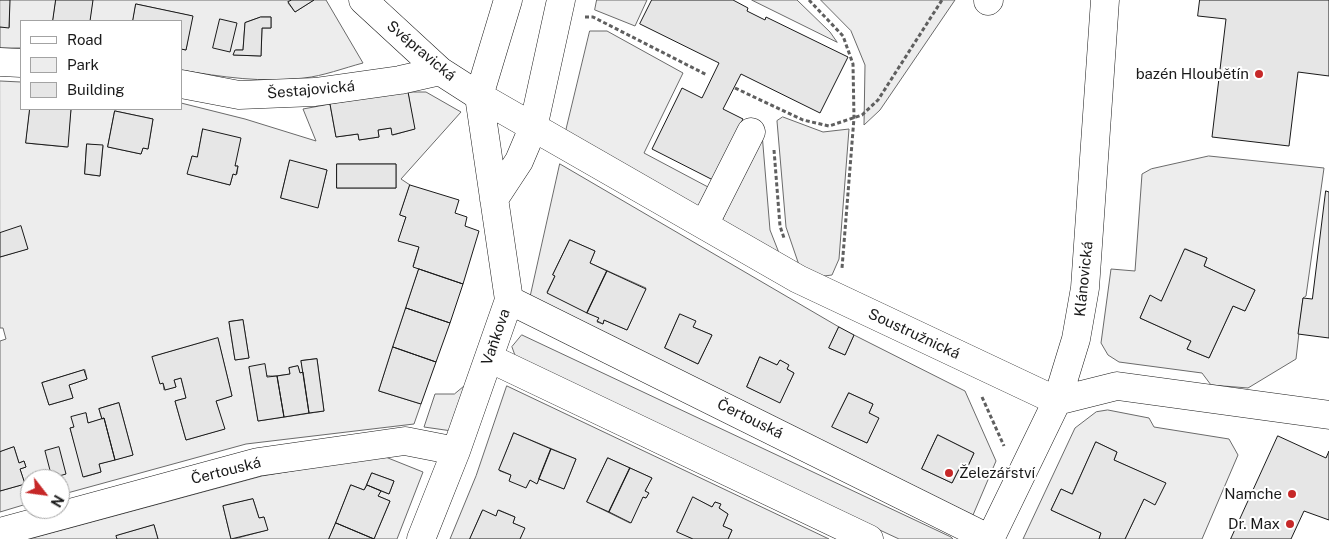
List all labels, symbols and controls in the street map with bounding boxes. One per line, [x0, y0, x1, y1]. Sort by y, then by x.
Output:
street label: Svépravická [383, 17, 459, 85]
legend [20, 20, 182, 110]
text: Road [67, 31, 103, 48]
text: Park [67, 56, 99, 73]
place label: bazén Hloubětín [1136, 65, 1249, 83]
marker: bazén Hloubětín [1253, 68, 1265, 80]
street label: Šestajovická [266, 77, 356, 103]
text: Building [67, 81, 125, 98]
street label: Klánovická [1071, 240, 1097, 318]
street label: Soustružnická [865, 305, 963, 363]
street label: Vaňkova [478, 306, 514, 368]
street label: Čertouská [714, 395, 786, 443]
street label: Čertouská [189, 454, 263, 488]
place label: Železářství [959, 464, 1035, 482]
marker: Železářství [943, 467, 955, 479]
north arrow [20, 469, 70, 519]
place label: Namche [1224, 485, 1282, 503]
marker: Namche [1286, 488, 1298, 500]
text: N [47, 492, 67, 510]
place label: Dr. Max [1228, 515, 1280, 533]
marker: Dr. Max [1284, 518, 1296, 530]

